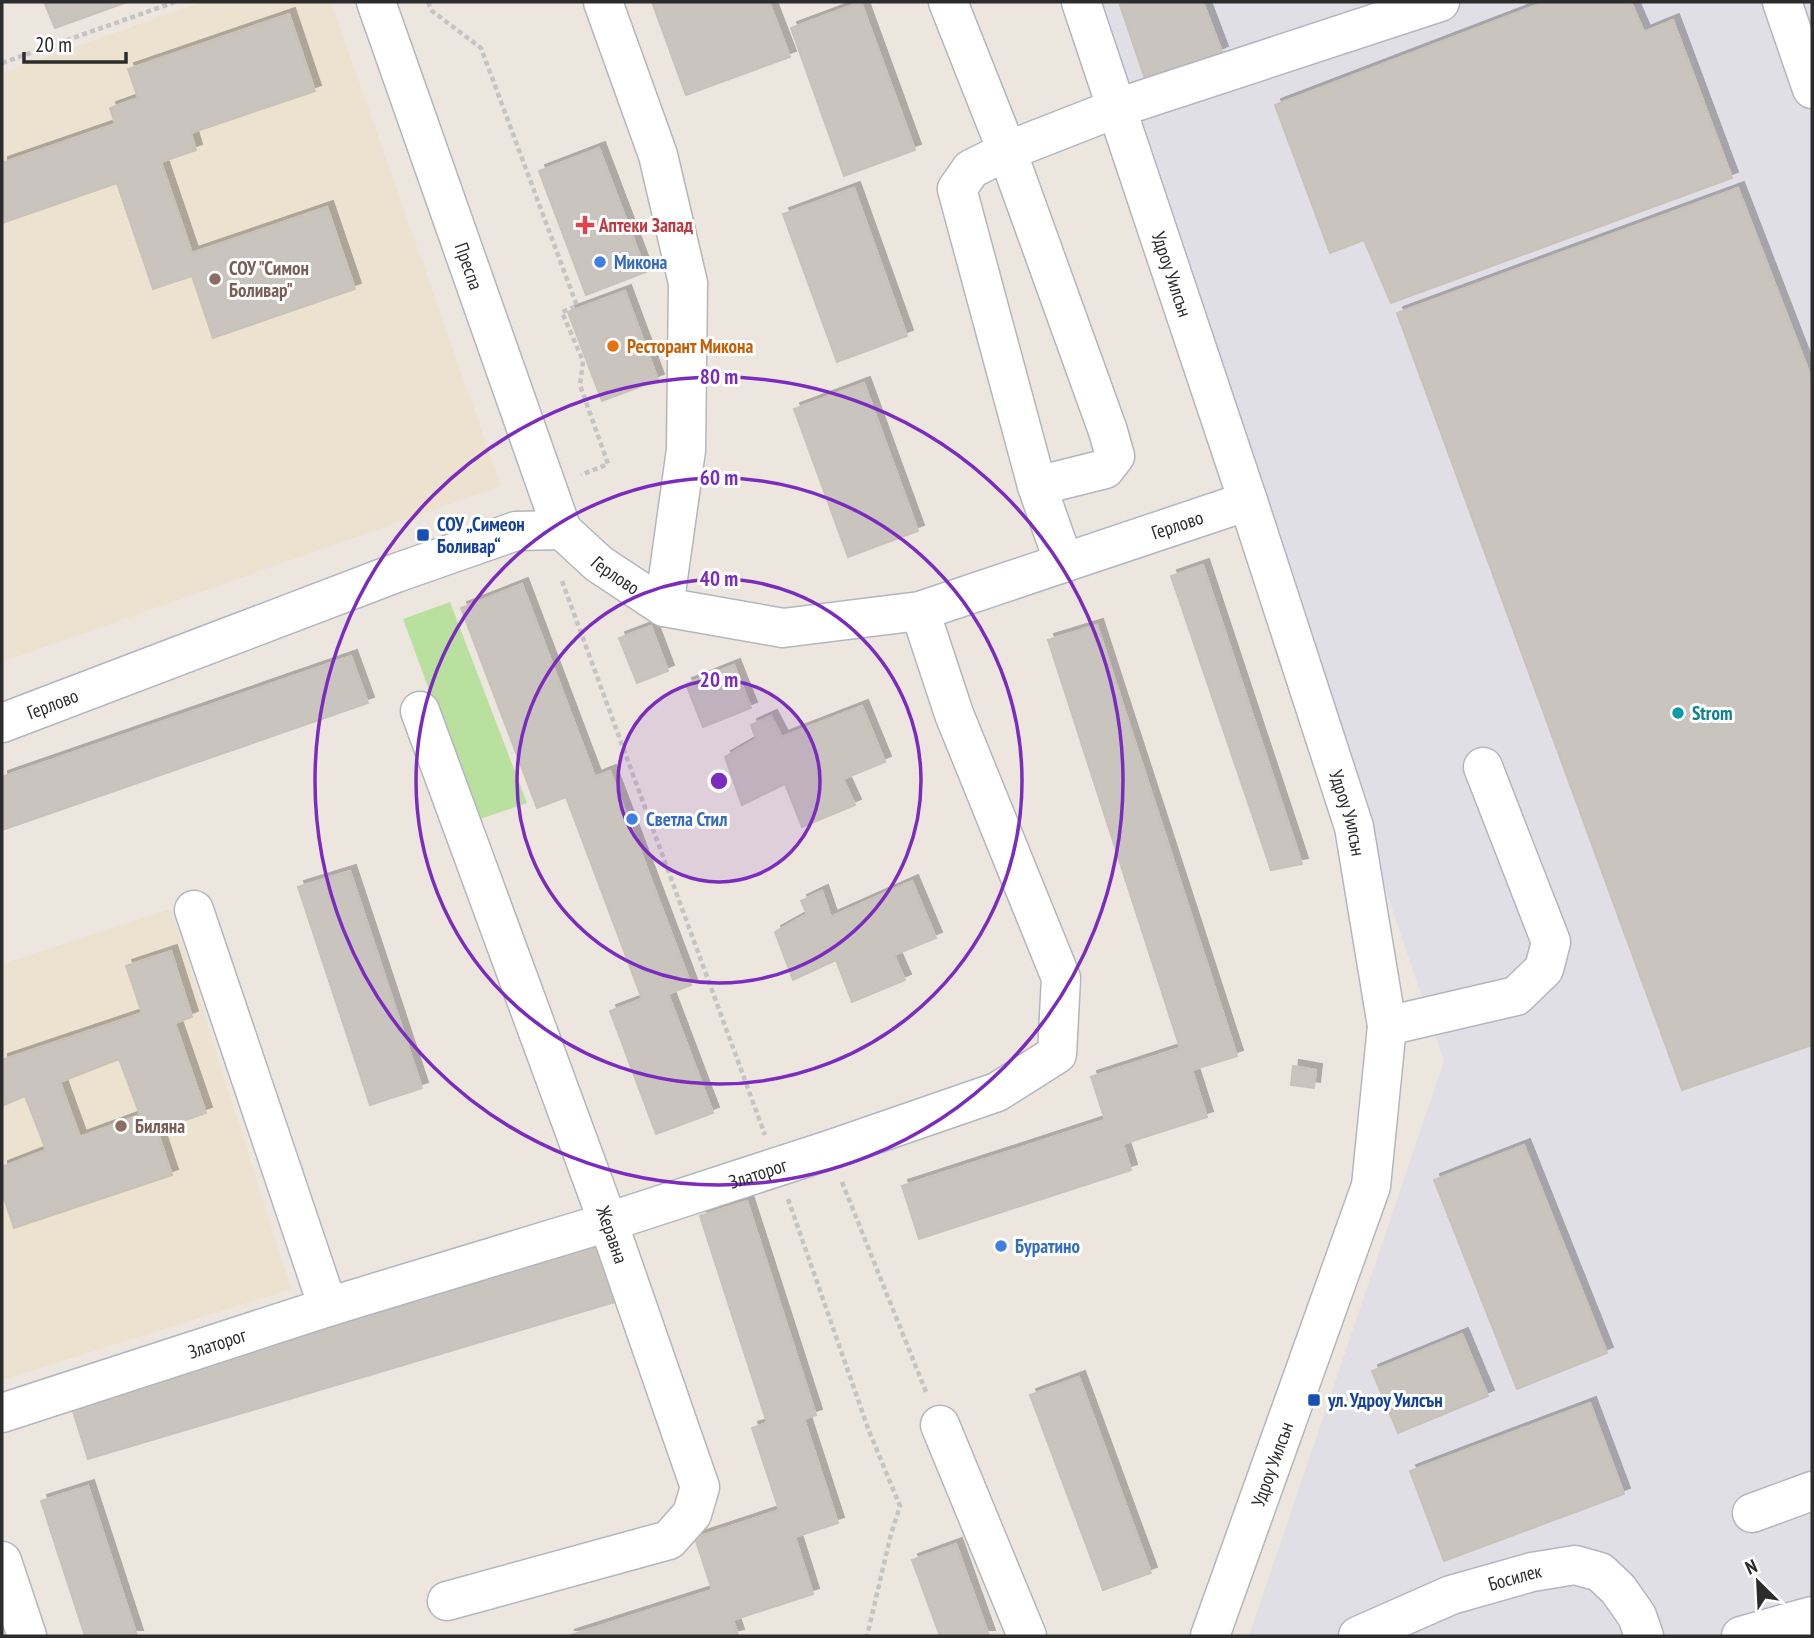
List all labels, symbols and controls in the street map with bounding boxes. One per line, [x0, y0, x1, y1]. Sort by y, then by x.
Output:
scale bar [24, 21, 126, 65]
text: 20 m [35, 31, 72, 58]
place label: Аптеки Запад [598, 213, 693, 237]
marker: Аптеки Запад [577, 217, 593, 233]
street label: Удроу Уилсън [1147, 228, 1197, 320]
street label: Преспа [450, 239, 488, 293]
place label: Микона [614, 250, 668, 274]
marker: Микона [592, 254, 608, 270]
place label: СОУ "Симон Боливар" [229, 256, 309, 302]
marker: СОУ "Симон Боливар" [207, 271, 223, 287]
place label: Ресторант Микона [627, 334, 754, 358]
marker: Ресторант Микона [605, 338, 621, 354]
text: 80 m [700, 363, 738, 390]
text: 60 m [700, 464, 738, 491]
street label: Герлово [1148, 505, 1206, 545]
place label: СОУ „Симеон Боливар“ [437, 512, 525, 558]
marker: СОУ „Симеон Боливар“ [415, 527, 431, 543]
street label: Герлово [586, 551, 644, 600]
text: 40 m [700, 565, 738, 592]
text: 20 m [700, 666, 738, 693]
street label: Герлово [23, 683, 82, 724]
place label: Strom [1692, 701, 1733, 725]
marker: Strom [1670, 705, 1686, 721]
street label: Удроу Уилсън [1324, 767, 1371, 858]
centre of rings [707, 769, 731, 793]
place label: Светла Стил [646, 807, 727, 831]
marker: Светла Стил [624, 811, 640, 827]
place label: Биляна [135, 1114, 185, 1138]
marker: Биляна [113, 1118, 129, 1134]
street label: Златорог [726, 1152, 790, 1194]
street label: Жеравна [591, 1202, 633, 1267]
place label: Буратино [1015, 1234, 1080, 1258]
marker: Буратино [993, 1238, 1009, 1254]
street label: Златорог [185, 1322, 249, 1364]
place label: ул. Удроу Уилсън [1327, 1388, 1443, 1412]
marker: ул. Удроу Уилсън [1306, 1392, 1322, 1408]
street label: Удроу Уилсън [1246, 1418, 1298, 1510]
north arrow [1723, 1547, 1793, 1617]
text: N [1742, 1553, 1761, 1580]
street label: Босилек [1485, 1559, 1544, 1596]

